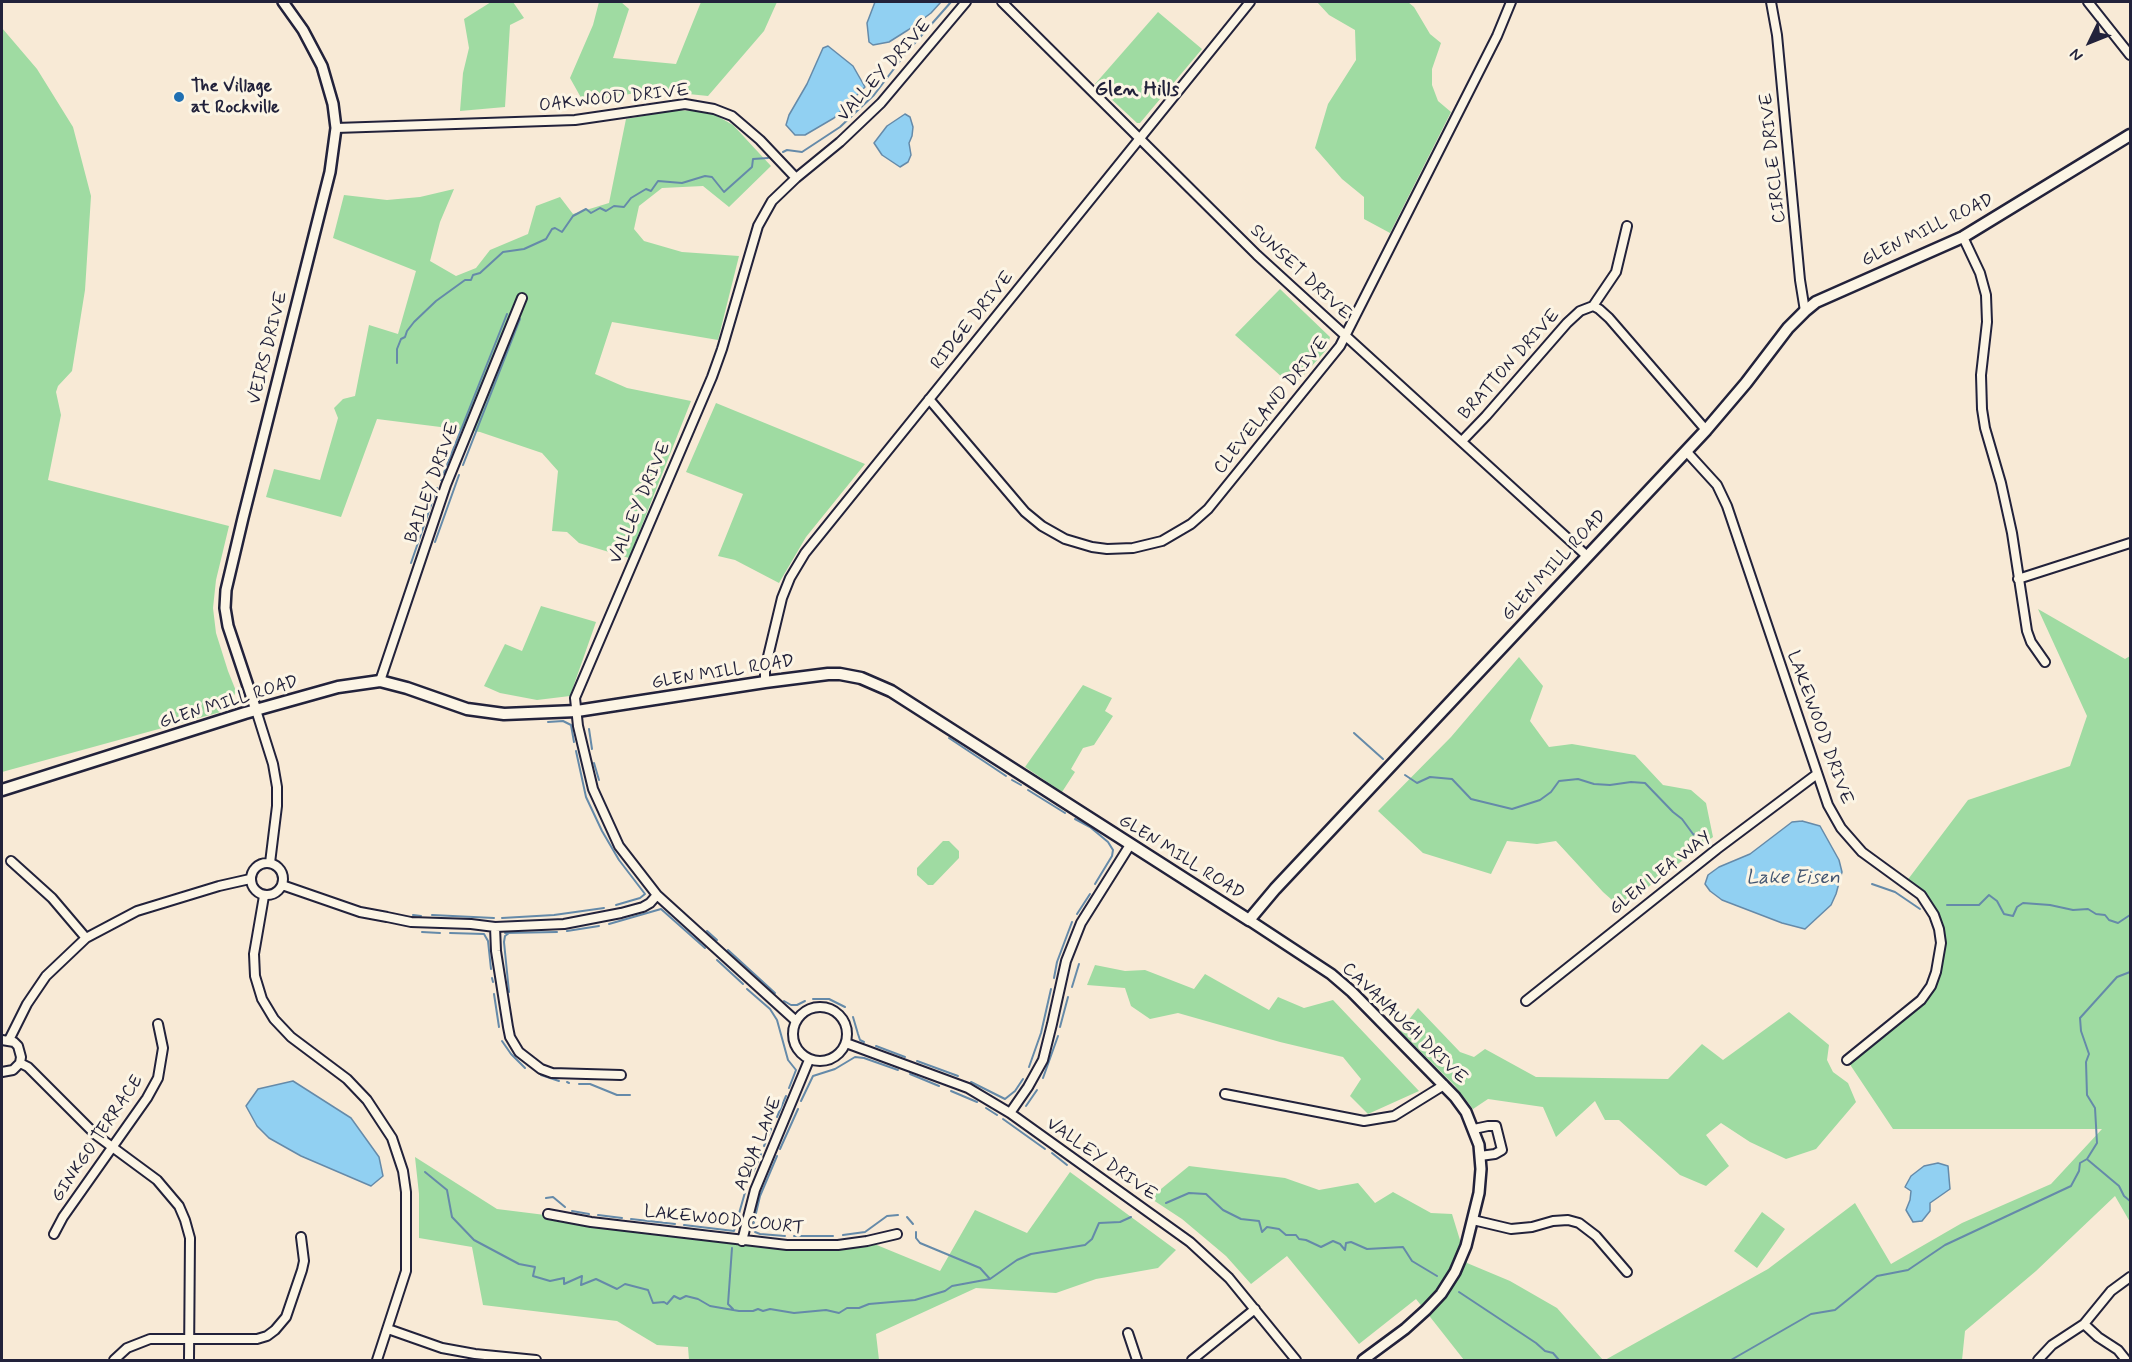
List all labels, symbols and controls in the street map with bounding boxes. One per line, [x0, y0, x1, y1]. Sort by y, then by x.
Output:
north arrow [2060, 12, 2120, 72]
street label: VALLEY DRIVE [833, 15, 937, 127]
text: N [2065, 44, 2088, 66]
place label: The Village at Rockville [191, 76, 279, 118]
district label: Glen Hills [1095, 79, 1179, 103]
street label: OAKWOOD DRIVE [538, 80, 690, 118]
marker: The Village at Rockville [172, 90, 186, 104]
street label: CIRCLE DRIVE [1756, 92, 1792, 224]
street label: GLEN MILL ROAD [1858, 190, 1998, 272]
street label: SUNSET DRIVE [1245, 221, 1355, 325]
street label: RIDGE DRIVE [927, 268, 1019, 374]
street label: VEIRS DRIVE [245, 289, 293, 407]
street label: BRATTON DRIVE [1455, 305, 1565, 425]
street label: CLEVELAND DRIVE [1210, 333, 1334, 479]
street label: BAILEY DRIVE [401, 420, 465, 546]
street label: VALLEY DRIVE [606, 439, 676, 567]
street label: GLEN MILL ROAD [1498, 506, 1612, 626]
street label: LAKEWOOD DRIVE [1781, 648, 1857, 808]
street label: GLEN MILL ROAD [650, 651, 796, 695]
street label: GLEN MILL ROAD [157, 672, 301, 734]
street label: GLEN MILL ROAD [1114, 811, 1248, 905]
street label: GLEN LEA WAY [1606, 827, 1716, 921]
water label: Lake Eisen [1746, 867, 1840, 891]
street label: CAVANAUGH DRIVE [1337, 959, 1471, 1089]
street label: GINKGO TERRACE [47, 1071, 149, 1207]
street label: AQUA LANE [730, 1094, 788, 1194]
street label: VALLEY DRIVE [1041, 1114, 1161, 1206]
street label: LAKEWOOD COURT [643, 1202, 805, 1240]

